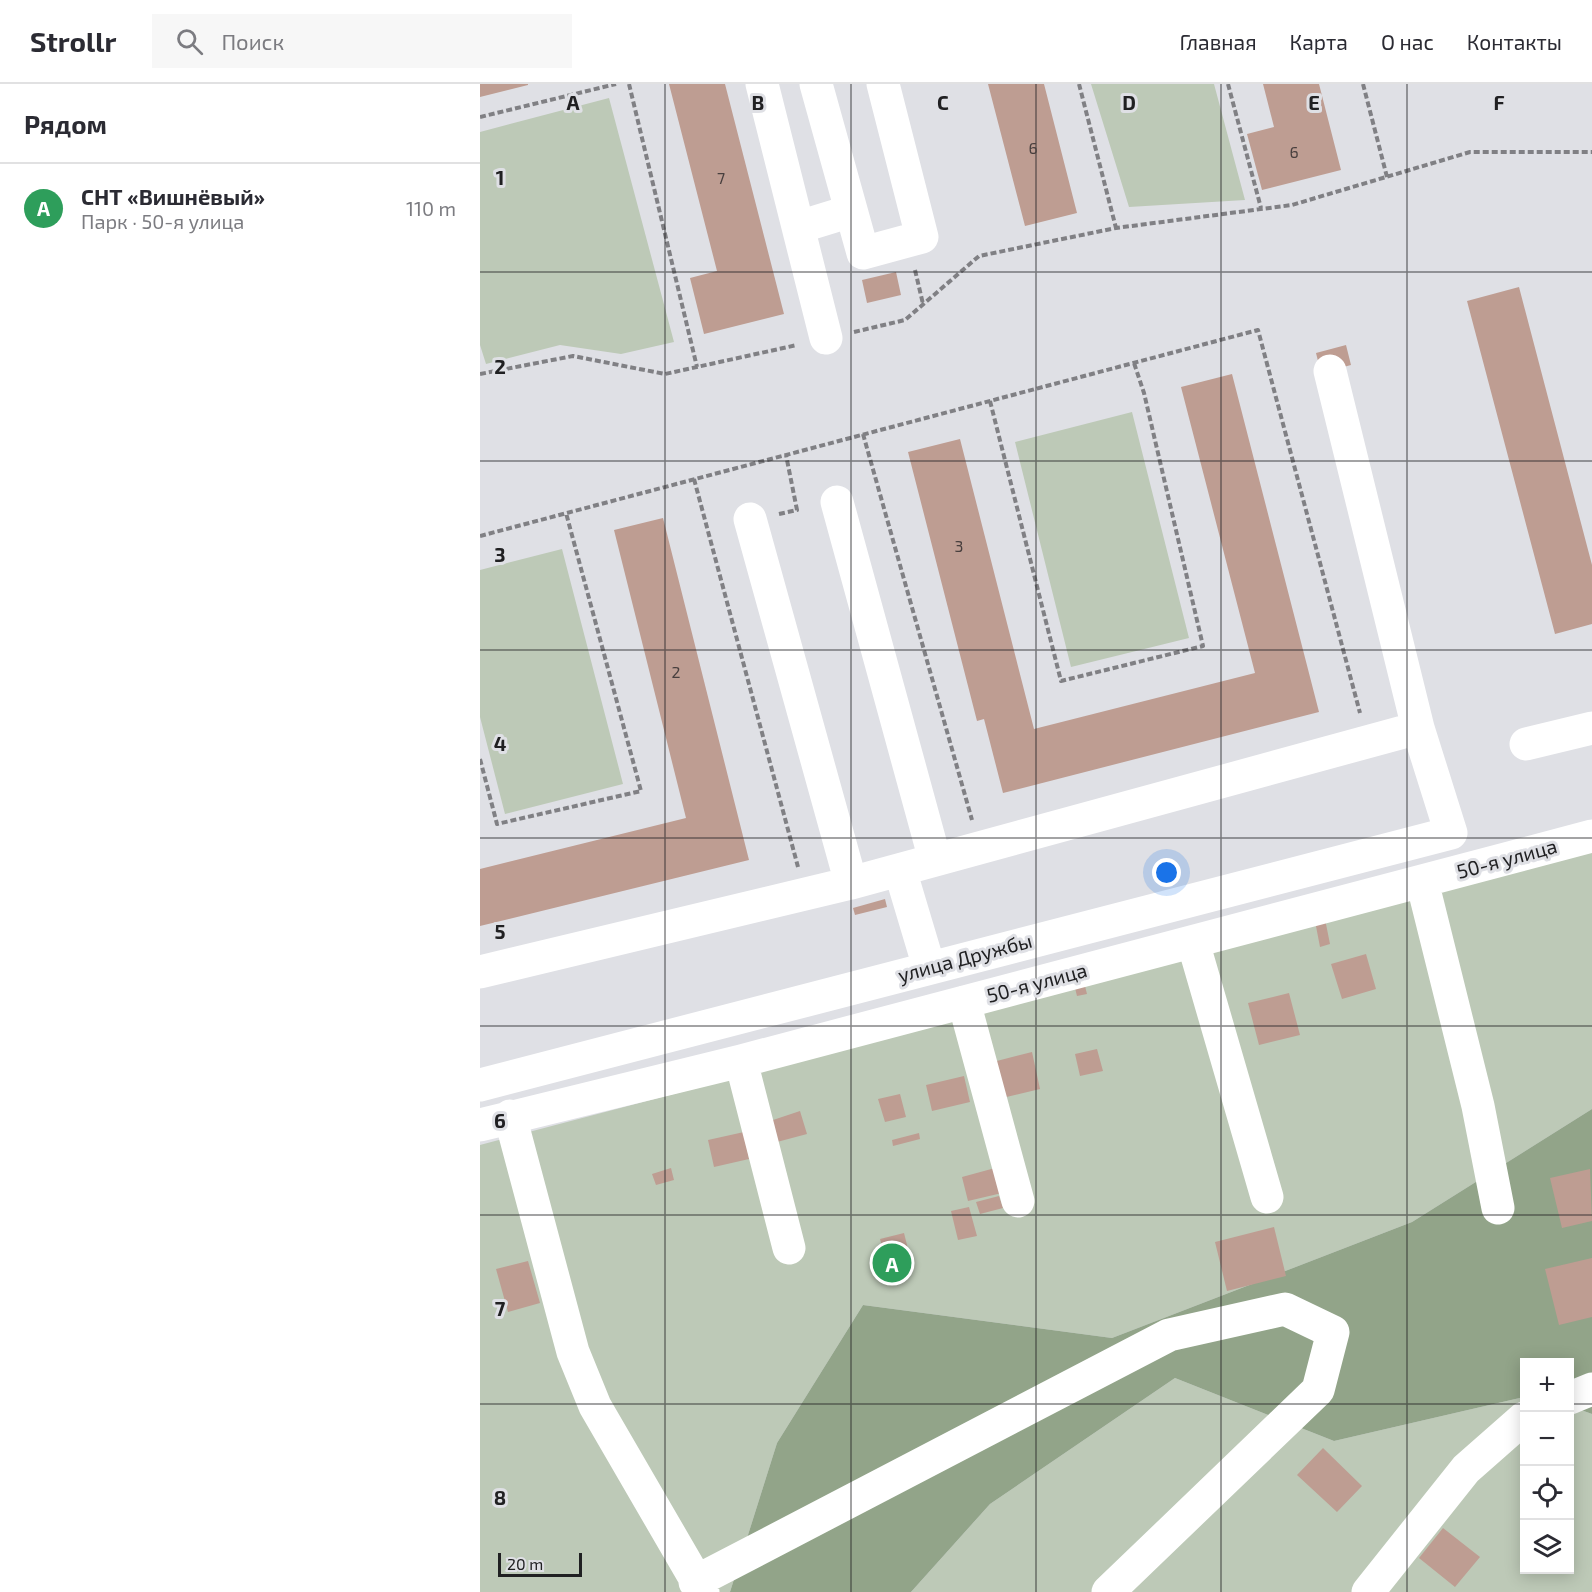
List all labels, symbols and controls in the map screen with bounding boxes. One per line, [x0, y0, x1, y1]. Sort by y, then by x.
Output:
search box [152, 14, 572, 68]
text: Strollr [30, 24, 116, 58]
icon: search [173, 25, 206, 58]
text: Поиск [221, 28, 284, 54]
text: Главная [1180, 29, 1257, 54]
text: Карта [1290, 29, 1348, 54]
text: О нас [1381, 29, 1434, 54]
text: Контакты [1467, 29, 1562, 54]
text: A [566, 90, 580, 114]
text: B [752, 90, 764, 114]
text: C [937, 90, 949, 114]
text: D [1122, 90, 1136, 114]
text: E [1308, 90, 1320, 114]
text: F [1493, 90, 1505, 114]
text: Рядом [24, 108, 107, 139]
house number: 6 [1028, 138, 1038, 157]
house number: 6 [1289, 142, 1299, 161]
text: 1 [496, 165, 504, 189]
house number: 7 [717, 168, 725, 187]
text: СНТ «Вишнёвый» [81, 183, 265, 209]
text: A [37, 196, 50, 220]
text: 110 m [406, 196, 456, 220]
text: Парк · 50-я улица [81, 209, 244, 233]
text: 2 [494, 354, 506, 378]
house number: 3 [955, 536, 963, 555]
text: 3 [494, 542, 506, 566]
house number: 2 [672, 662, 681, 681]
text: 4 [494, 731, 507, 755]
street label: 50-я улица [1454, 833, 1560, 884]
your location [1152, 858, 1181, 887]
text: 5 [494, 919, 506, 943]
street label: улица Дружбы [895, 928, 1035, 987]
street label: 50-я улица [984, 957, 1090, 1008]
text: 6 [494, 1108, 506, 1132]
pin: A [872, 1240, 912, 1286]
text: 7 [495, 1296, 506, 1320]
map controls [1520, 1358, 1574, 1574]
button: + [1520, 1358, 1574, 1412]
button: − [1520, 1412, 1574, 1466]
button: locate [1520, 1466, 1574, 1520]
text: 8 [494, 1485, 506, 1509]
button: layers [1520, 1520, 1574, 1574]
scale bar [498, 1550, 582, 1578]
text: 20 m [507, 1554, 543, 1573]

